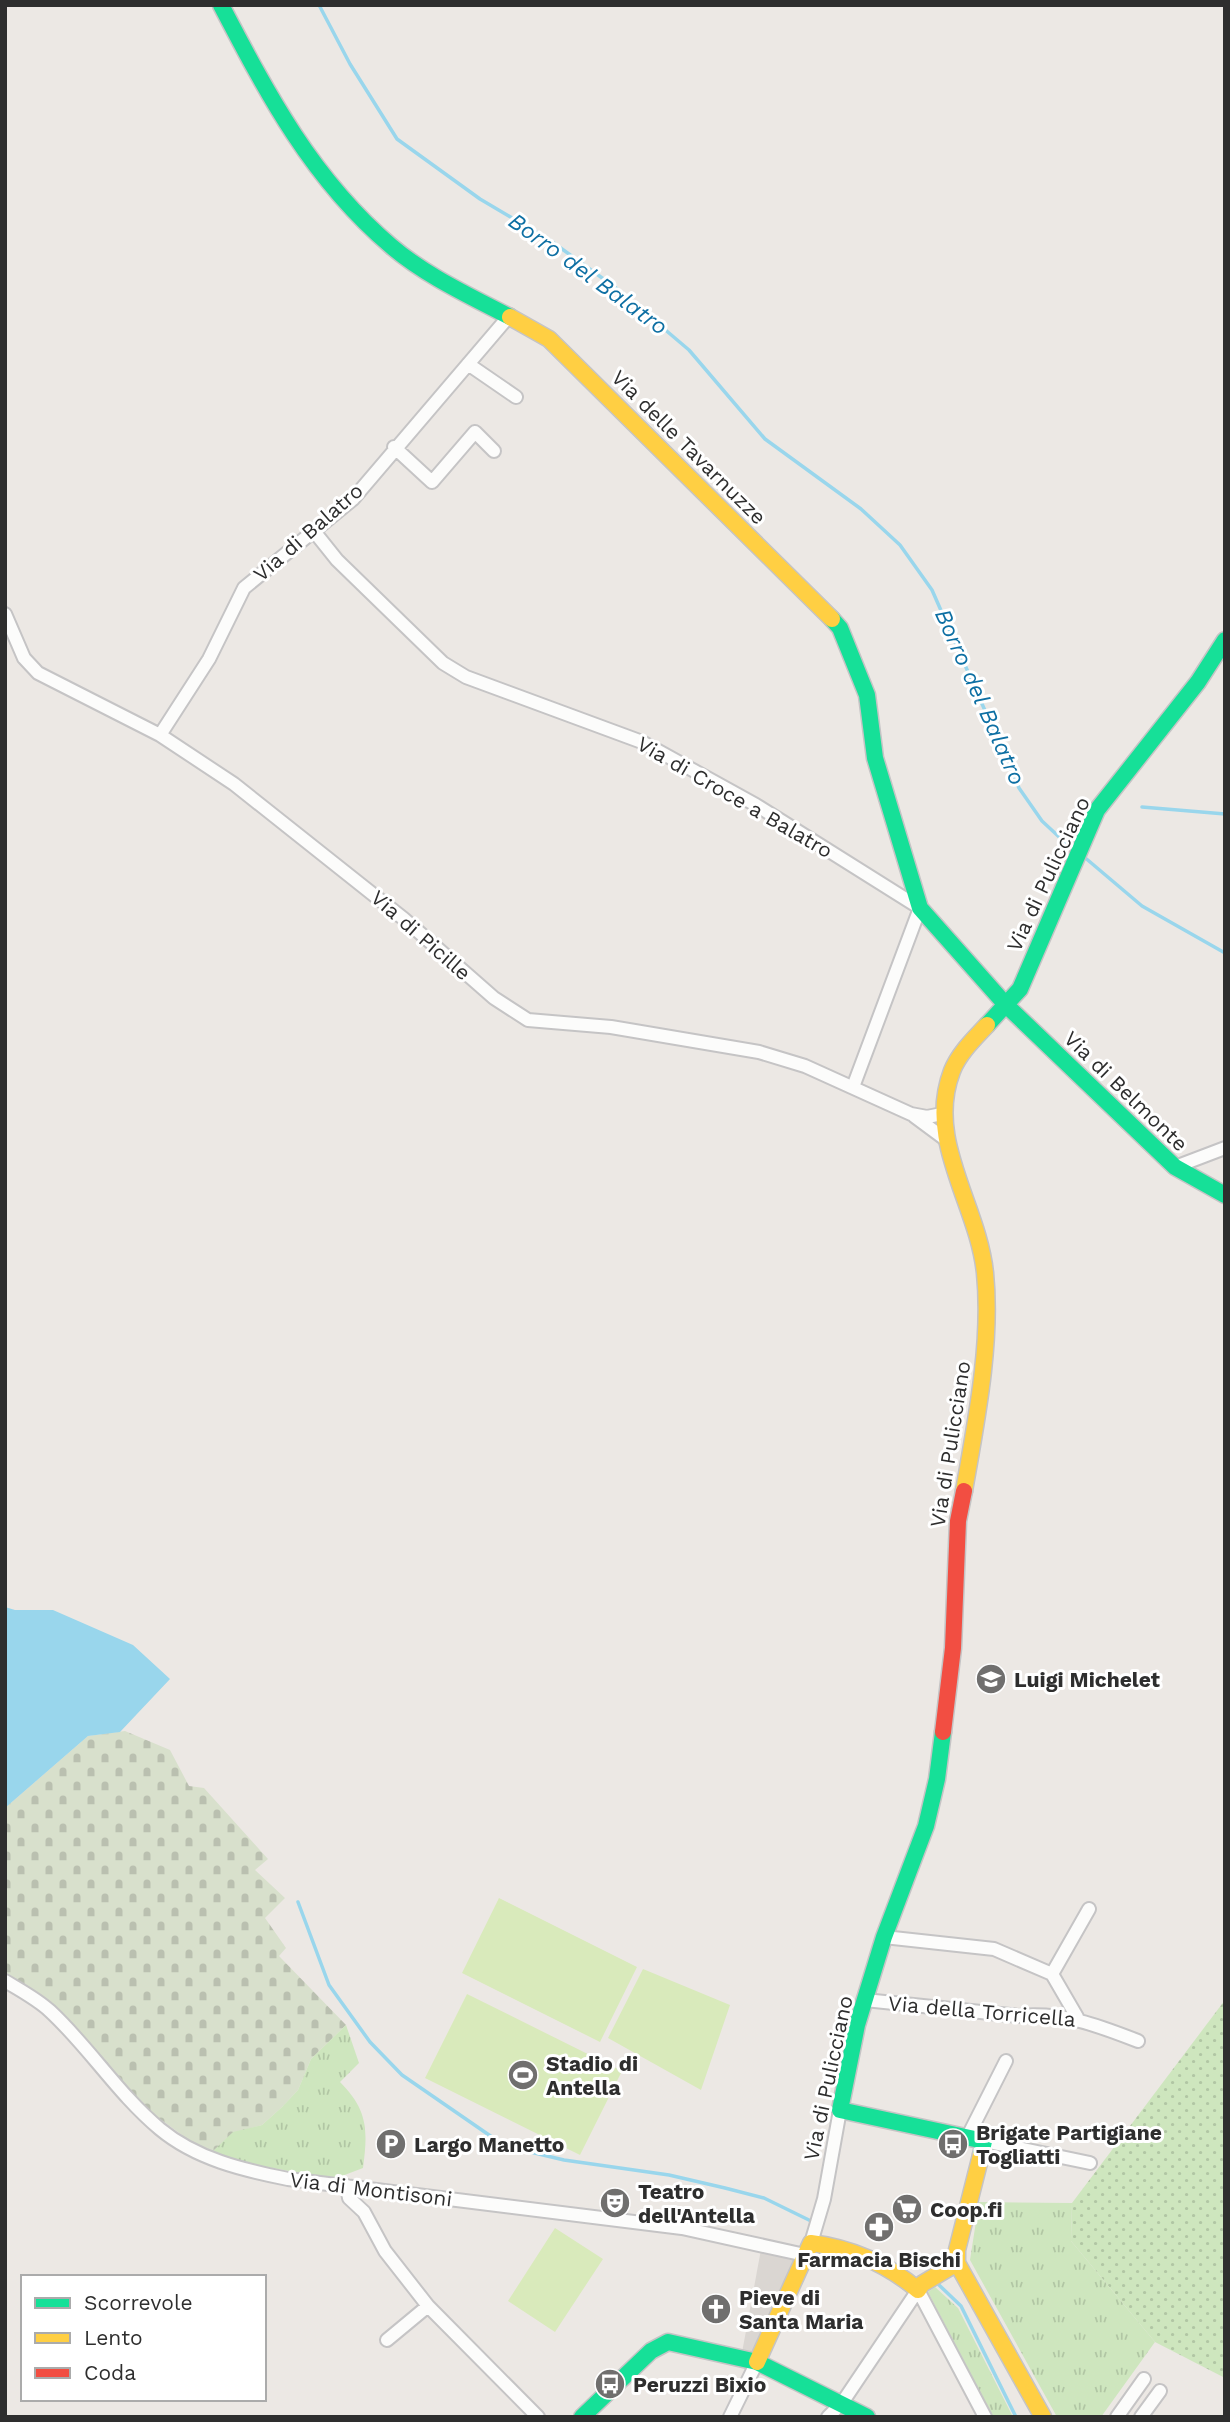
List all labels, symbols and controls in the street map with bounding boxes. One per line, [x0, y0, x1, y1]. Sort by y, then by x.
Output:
water label: Borro del Balatro [503, 207, 673, 341]
street label: Via delle Tavarnuzze [607, 365, 771, 529]
street label: Via di Balatro [248, 478, 368, 586]
water label: Borro del Balatro [929, 605, 1031, 789]
street label: Via di Croce a Balatro [633, 731, 837, 863]
street label: Via di Pulicciano [1001, 793, 1095, 955]
street label: Via di Picille [366, 885, 476, 985]
street label: Via di Belmonte [1059, 1026, 1193, 1156]
street label: Via di Pulicciano [925, 1359, 975, 1529]
school or university icon: Luigi Michelet [974, 1662, 1008, 1696]
place label: Luigi Michelet [1014, 1667, 1160, 1692]
street label: Via della Torricella [887, 1990, 1077, 2032]
street label: Via di Pulicciano [798, 1993, 858, 2163]
place label: Stadio di Antella [546, 2051, 638, 2100]
sports icon: Stadio di Antella [506, 2058, 540, 2092]
place label: Brigate Partigiane Togliatti [976, 2120, 1162, 2169]
parking icon: Largo Manetto [374, 2127, 408, 2161]
bus stop icon: Brigate Partigiane Togliatti [936, 2127, 970, 2161]
place label: Largo Manetto [414, 2132, 564, 2157]
street label: Via di Montisoni [288, 2167, 454, 2211]
place label: Teatro dell'Antella [638, 2179, 756, 2228]
theatre icon: Teatro dell'Antella [598, 2186, 632, 2220]
supermarket icon: Coop.fi [890, 2192, 924, 2226]
place label: Coop.fi [930, 2197, 1003, 2222]
pharmacy icon: Farmacia Bischi [862, 2210, 896, 2244]
place label: Farmacia Bischi [797, 2247, 961, 2272]
legend [21, 2275, 266, 2401]
place label: Pieve di Santa Maria [739, 2285, 864, 2334]
text: Scorrevole [84, 2290, 193, 2315]
church icon: Pieve di Santa Maria [699, 2292, 733, 2326]
text: Lento [84, 2325, 143, 2350]
text: Coda [84, 2360, 136, 2385]
bus stop icon: Peruzzi Bixio [593, 2367, 627, 2401]
place label: Peruzzi Bixio [633, 2372, 766, 2397]

